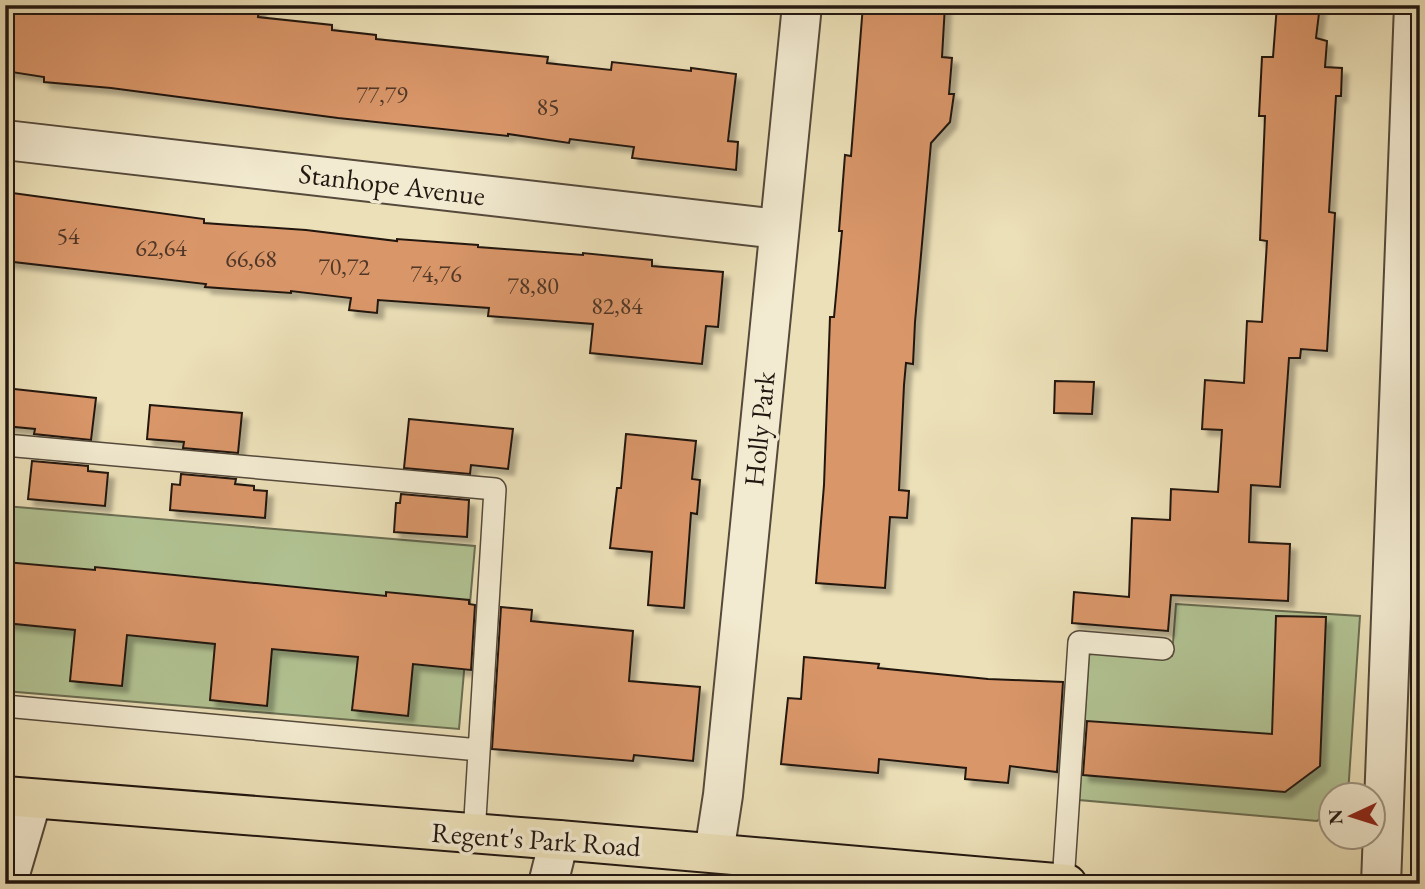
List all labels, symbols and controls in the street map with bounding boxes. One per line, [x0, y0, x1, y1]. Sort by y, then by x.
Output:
house number: 77,79 [356, 79, 408, 110]
house number: 85 [536, 91, 560, 122]
street label: Stanhope Avenue [297, 155, 487, 213]
house number: 54 [56, 220, 80, 251]
house number: 62,64 [135, 232, 187, 263]
house number: 66,68 [225, 243, 277, 274]
house number: 70,72 [318, 251, 370, 282]
house number: 74,76 [410, 258, 462, 289]
house number: 78,80 [507, 270, 559, 301]
house number: 82,84 [591, 290, 643, 321]
street label: Holly Park [735, 369, 783, 488]
north arrow [1316, 780, 1386, 850]
text: N [1322, 808, 1349, 826]
street label: Regent's Park Road [430, 814, 643, 864]

